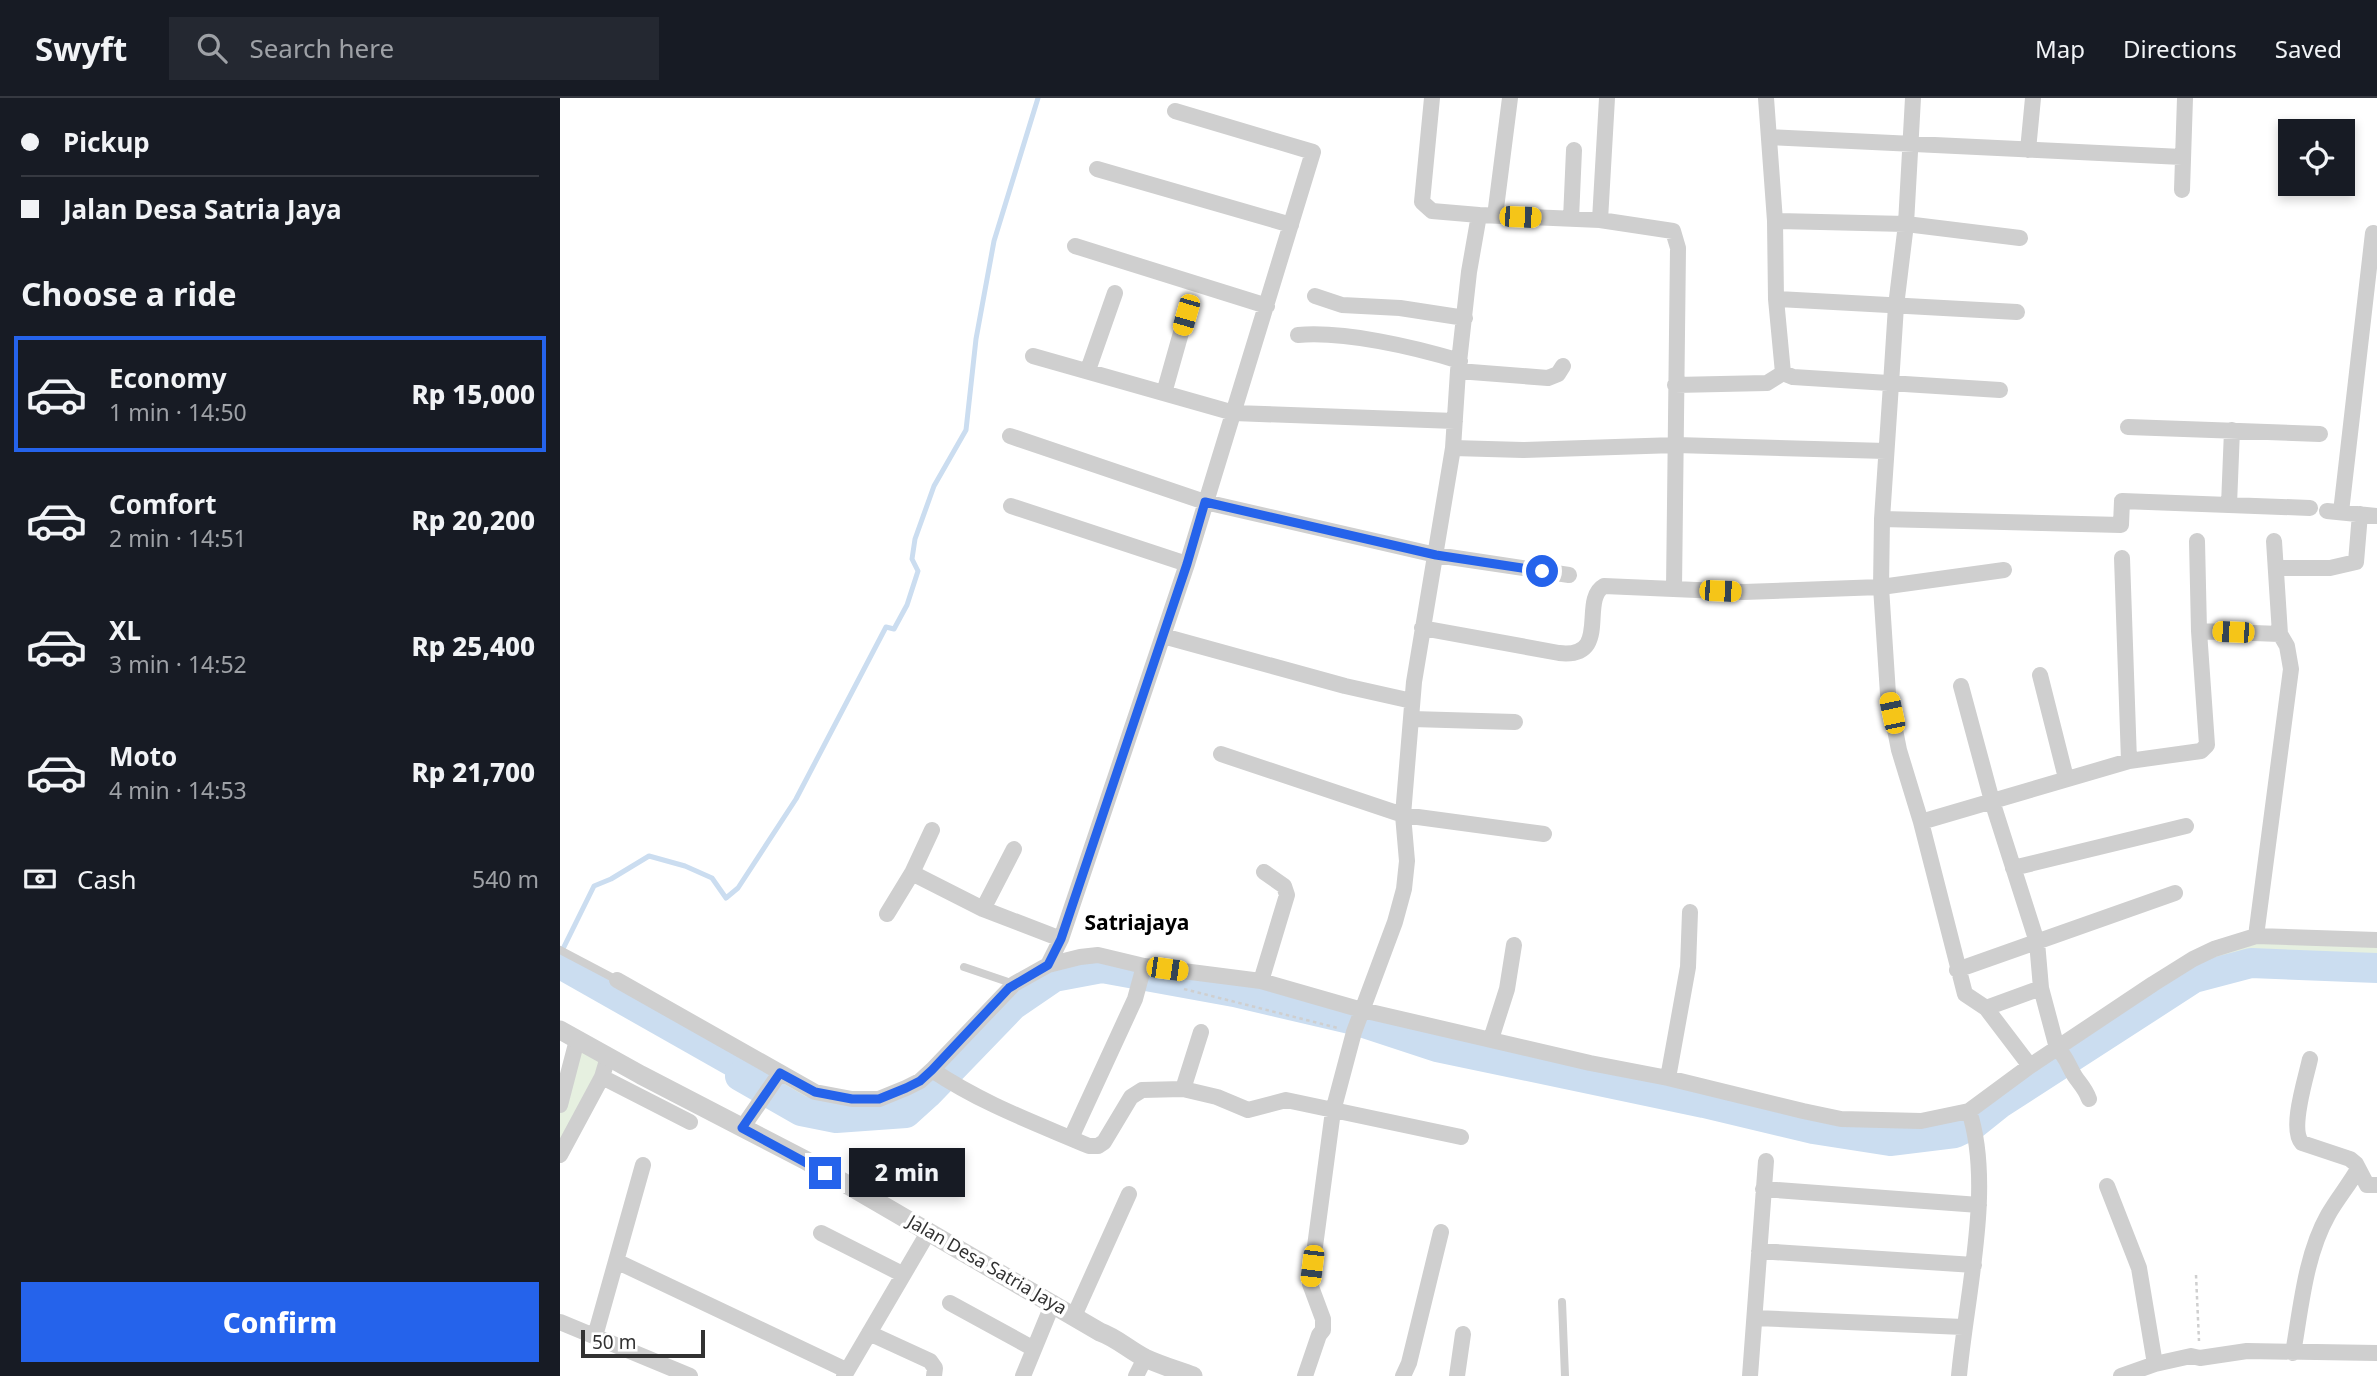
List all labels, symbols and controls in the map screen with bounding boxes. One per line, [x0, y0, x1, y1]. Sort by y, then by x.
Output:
search box [169, 17, 659, 80]
text: Swyft [35, 26, 127, 71]
icon: search [193, 29, 231, 67]
text: Search here [249, 30, 394, 66]
text: Map [2035, 32, 2085, 65]
text: Directions [2123, 32, 2237, 65]
text: Saved [2275, 32, 2342, 65]
map controls [2278, 119, 2355, 196]
button: locate [2278, 119, 2355, 196]
text: Pickup [63, 124, 150, 160]
text: Jalan Desa Satria Jaya [63, 191, 342, 227]
car [1499, 206, 1542, 228]
text: Choose a ride [21, 272, 237, 315]
car [1171, 292, 1202, 338]
text: Economy [109, 360, 227, 396]
icon: car [25, 363, 88, 426]
text: Rp 15,000 [412, 376, 535, 412]
text: 1 min · 14:50 [109, 396, 247, 428]
text: Comfort [109, 486, 217, 522]
icon: car [25, 489, 88, 552]
text: Rp 20,200 [412, 502, 535, 538]
text: 2 min · 14:51 [109, 522, 247, 554]
route start [1526, 555, 1558, 587]
car [1699, 580, 1742, 602]
text: XL [109, 612, 141, 648]
icon: car [25, 615, 88, 678]
car [2212, 621, 2255, 643]
text: Rp 25,400 [412, 628, 535, 664]
text: 3 min · 14:52 [109, 648, 247, 680]
car [1878, 690, 1907, 736]
text: Moto [109, 738, 177, 774]
icon: car [25, 741, 88, 804]
text: Rp 21,700 [412, 754, 535, 790]
text: 4 min · 14:53 [109, 774, 247, 806]
icon: cash [21, 860, 59, 898]
text: Cash [77, 861, 137, 897]
text: 540 m [472, 863, 539, 895]
district label: Satriajaya [1085, 908, 1189, 936]
car [1145, 956, 1190, 982]
callout: 2 min [850, 1148, 965, 1198]
text: 2 min [875, 1156, 939, 1188]
route end [809, 1157, 841, 1189]
street label: Jalan Desa Satria Jaya [902, 1208, 1071, 1319]
car [1300, 1244, 1325, 1288]
button: Confirm [21, 1282, 539, 1362]
scale bar [581, 1327, 705, 1359]
text: 50 m [592, 1329, 636, 1355]

